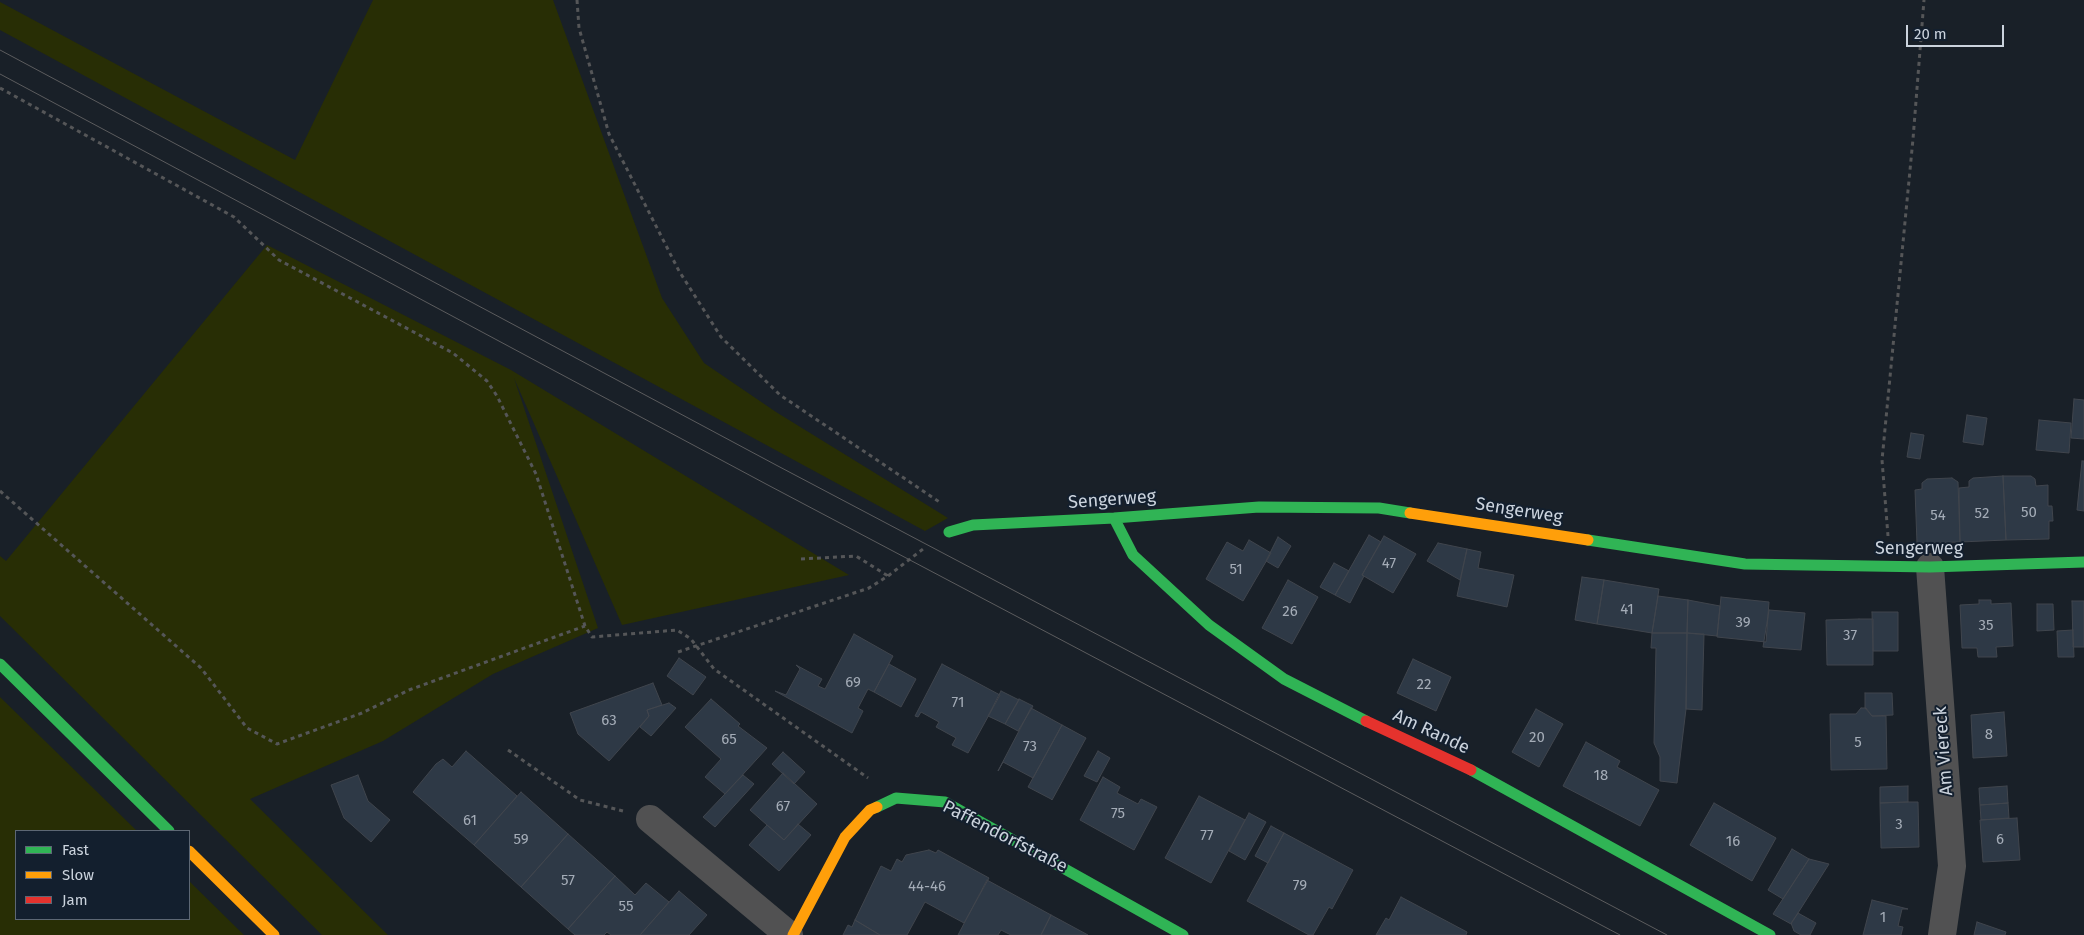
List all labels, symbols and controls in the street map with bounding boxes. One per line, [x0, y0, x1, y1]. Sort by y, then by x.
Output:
scale bar [1909, 15, 2006, 47]
text: 20 m [1914, 25, 1947, 43]
street label: Sengerweg [1067, 486, 1157, 514]
street label: Sengerweg [1474, 493, 1564, 529]
house number: 50 [2021, 504, 2037, 522]
house number: 52 [1975, 505, 1989, 523]
house number: 54 [1930, 507, 1946, 525]
street label: Sengerweg [1875, 538, 1963, 560]
house number: 47 [1382, 555, 1396, 573]
house number: 51 [1229, 561, 1243, 579]
house number: 41 [1620, 601, 1634, 619]
house number: 26 [1282, 603, 1298, 621]
house number: 39 [1735, 614, 1751, 632]
house number: 35 [1979, 617, 1993, 635]
house number: 37 [1843, 627, 1857, 645]
house number: 69 [845, 674, 861, 692]
house number: 22 [1417, 676, 1431, 694]
house number: 71 [952, 694, 964, 712]
street label: Am Rande [1389, 705, 1473, 759]
street label: Am Viereck [1930, 706, 1958, 796]
house number: 63 [601, 712, 617, 730]
house number: 8 [1985, 726, 1993, 744]
house number: 20 [1529, 729, 1545, 747]
house number: 65 [721, 731, 737, 749]
house number: 5 [1854, 734, 1862, 752]
house number: 73 [1023, 738, 1037, 756]
house number: 18 [1594, 767, 1608, 785]
street label: Paffendorfstraße [939, 796, 1071, 878]
house number: 67 [776, 798, 790, 816]
house number: 75 [1111, 805, 1125, 823]
house number: 61 [463, 812, 477, 830]
house number: 3 [1895, 816, 1903, 834]
house number: 77 [1200, 827, 1214, 845]
legend [15, 830, 190, 920]
house number: 59 [513, 831, 529, 849]
house number: 6 [1996, 831, 2004, 849]
house number: 16 [1726, 833, 1740, 851]
text: Fast [62, 841, 89, 859]
text: Slow [62, 866, 94, 884]
house number: 57 [561, 872, 575, 890]
house number: 79 [1293, 877, 1307, 895]
house number: 44-46 [908, 878, 946, 896]
text: Jam [62, 891, 88, 909]
house number: 55 [619, 898, 633, 916]
house number: 1 [1880, 909, 1886, 927]

